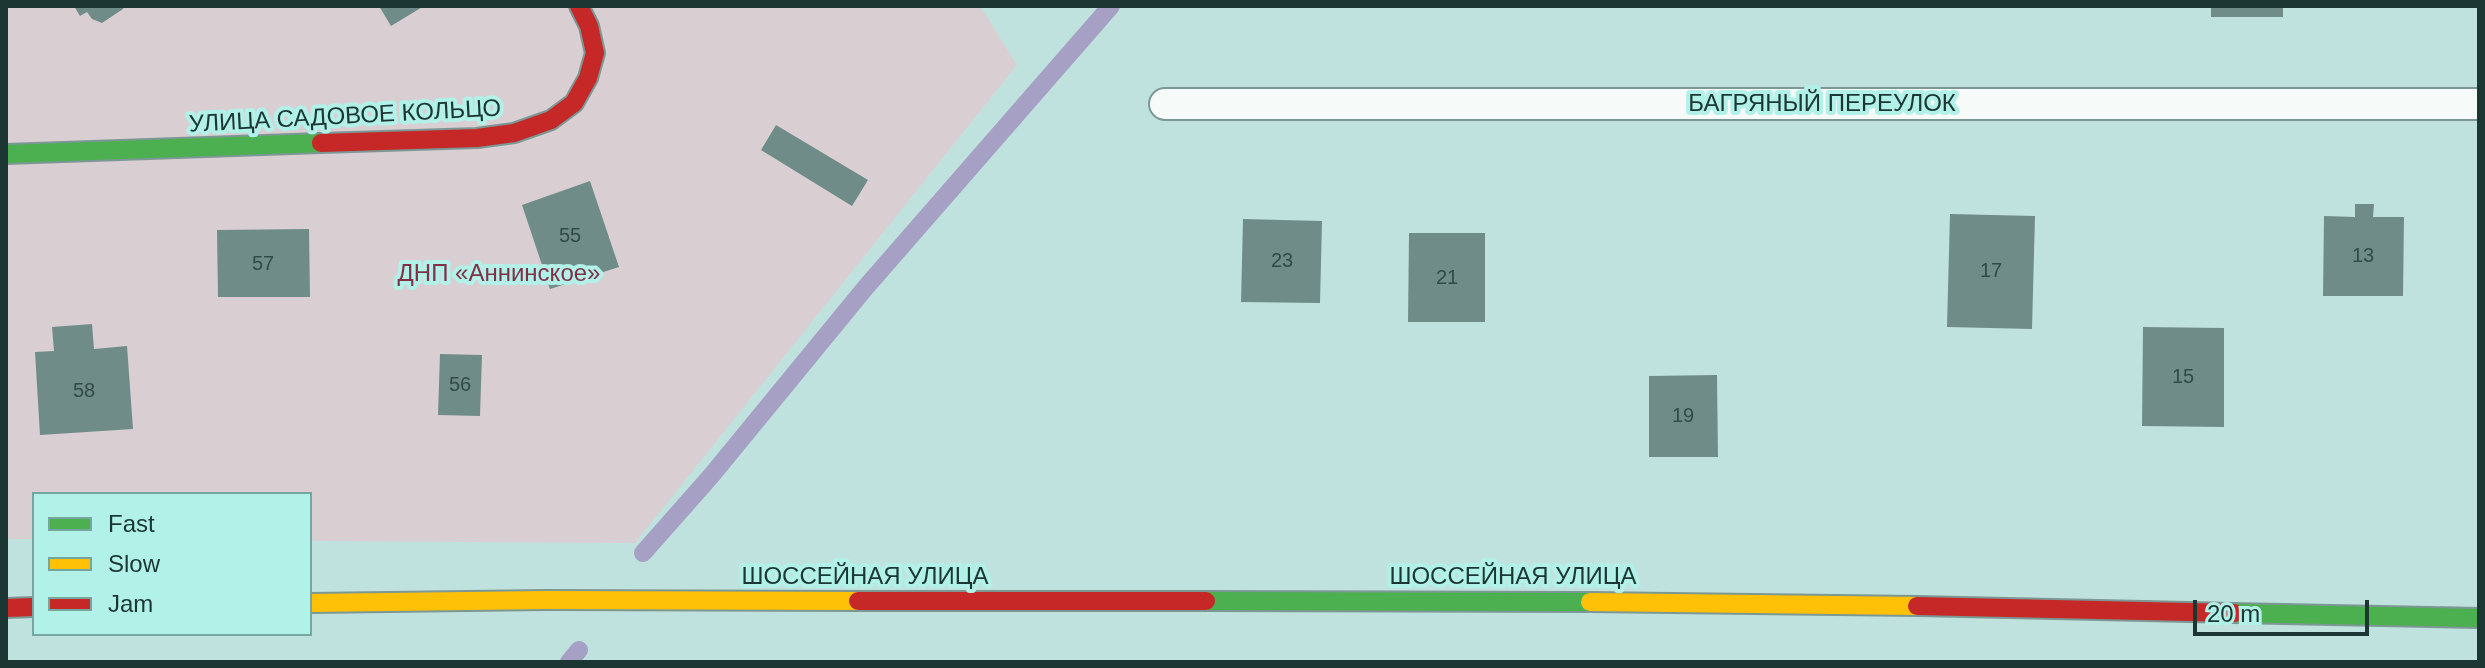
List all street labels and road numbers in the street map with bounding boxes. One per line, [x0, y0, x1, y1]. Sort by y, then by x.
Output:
street label: БАГРЯНЫЙ ПЕРЕУЛОК [1688, 90, 1956, 118]
street label: УЛИЦА САДОВОЕ КОЛЬЦО [188, 94, 502, 140]
street label: ШОССЕЙНАЯ УЛИЦА [741, 563, 989, 591]
street label: ШОССЕЙНАЯ УЛИЦА [1389, 563, 1637, 591]

